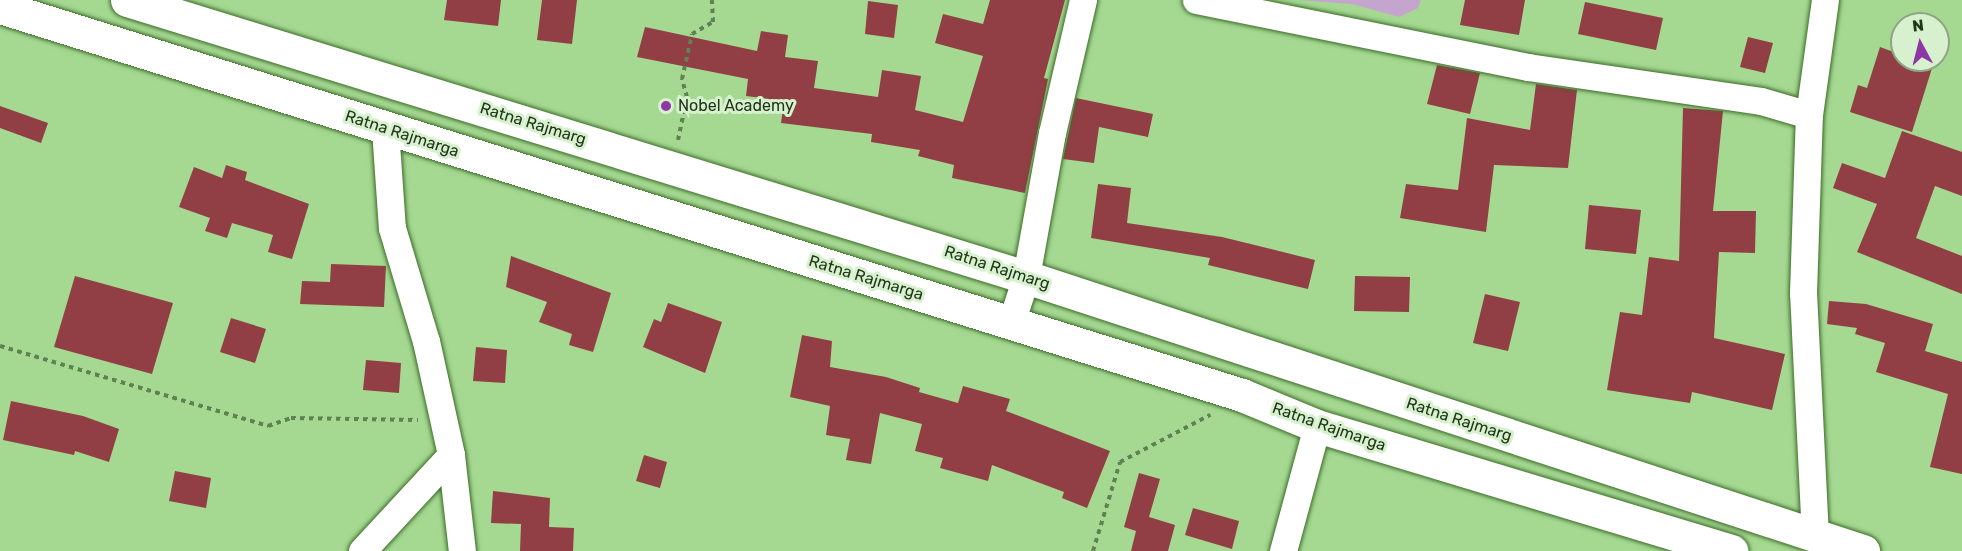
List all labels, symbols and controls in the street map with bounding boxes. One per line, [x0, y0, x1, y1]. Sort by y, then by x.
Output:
north arrow [1890, 12, 1950, 72]
text: N [1911, 15, 1925, 36]
place label: Nobel Academy [678, 96, 794, 116]
street label: Ratna Rajmarg [478, 99, 588, 149]
marker: Nobel Academy [659, 99, 673, 113]
street label: Ratna Rajmarga [343, 107, 461, 161]
street label: Ratna Rajmarg [942, 242, 1052, 294]
street label: Ratna Rajmarga [806, 251, 926, 305]
street label: Ratna Rajmarg [1404, 394, 1514, 446]
street label: Ratna Rajmarga [1270, 399, 1388, 455]

